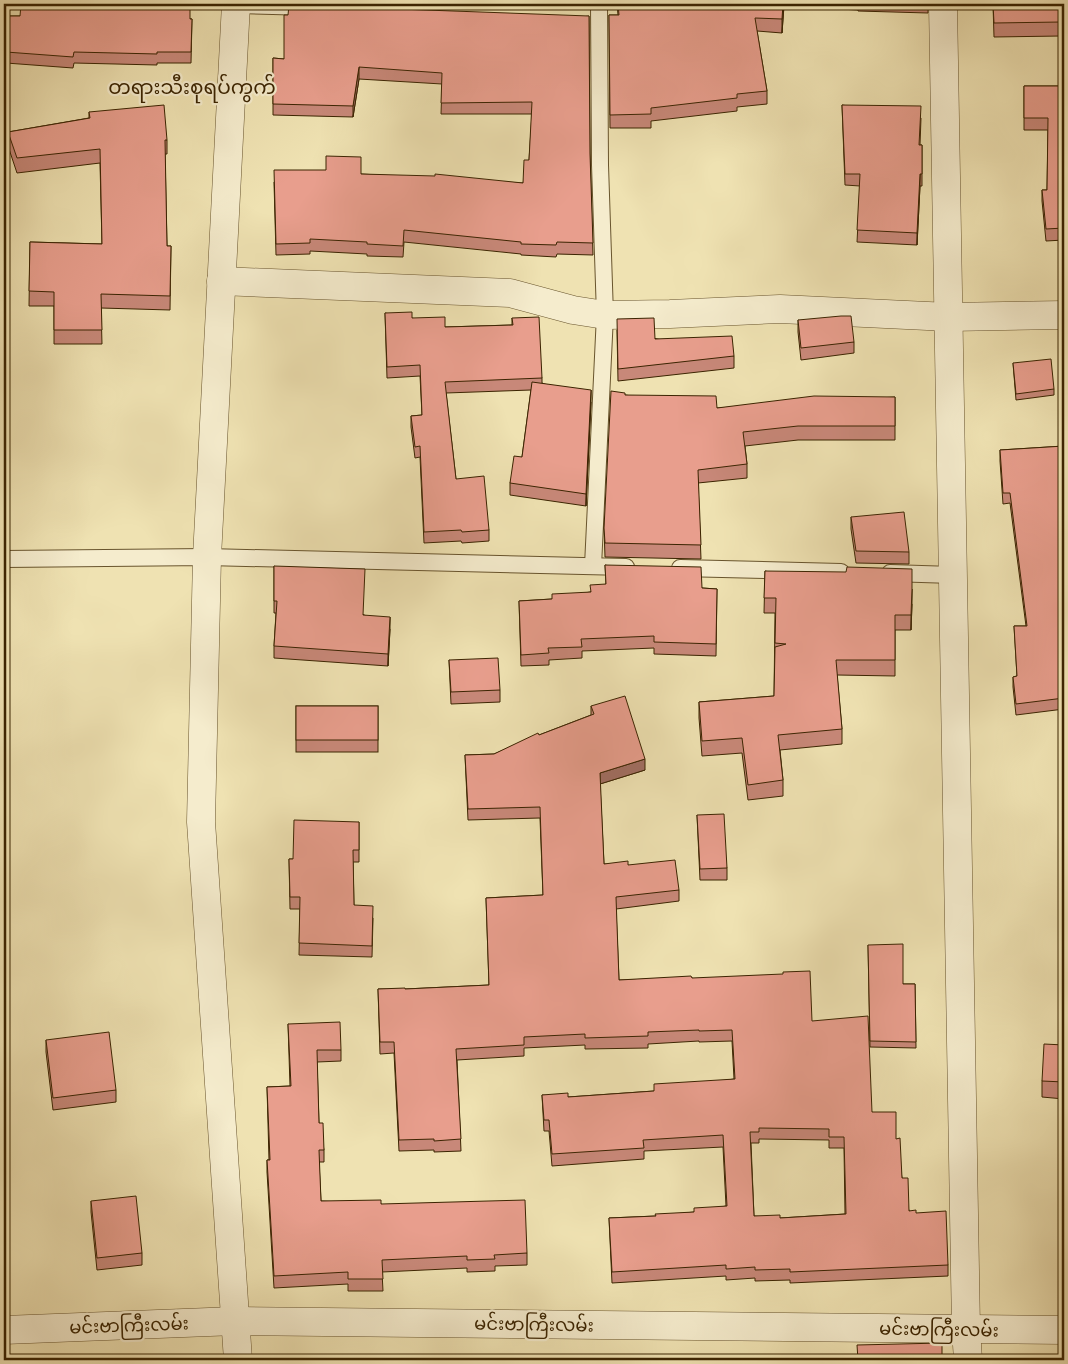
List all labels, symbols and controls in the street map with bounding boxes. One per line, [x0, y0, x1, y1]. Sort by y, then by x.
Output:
district label: တရားသီးစုရပ်ကွက် [108, 72, 276, 104]
street label: မင်းဗာကြီးလမ်း [69, 1309, 189, 1343]
street label: မင်းဗာကြီးလမ်း [474, 1309, 594, 1341]
street label: မင်းဗာကြီးလမ်း [879, 1314, 999, 1346]

